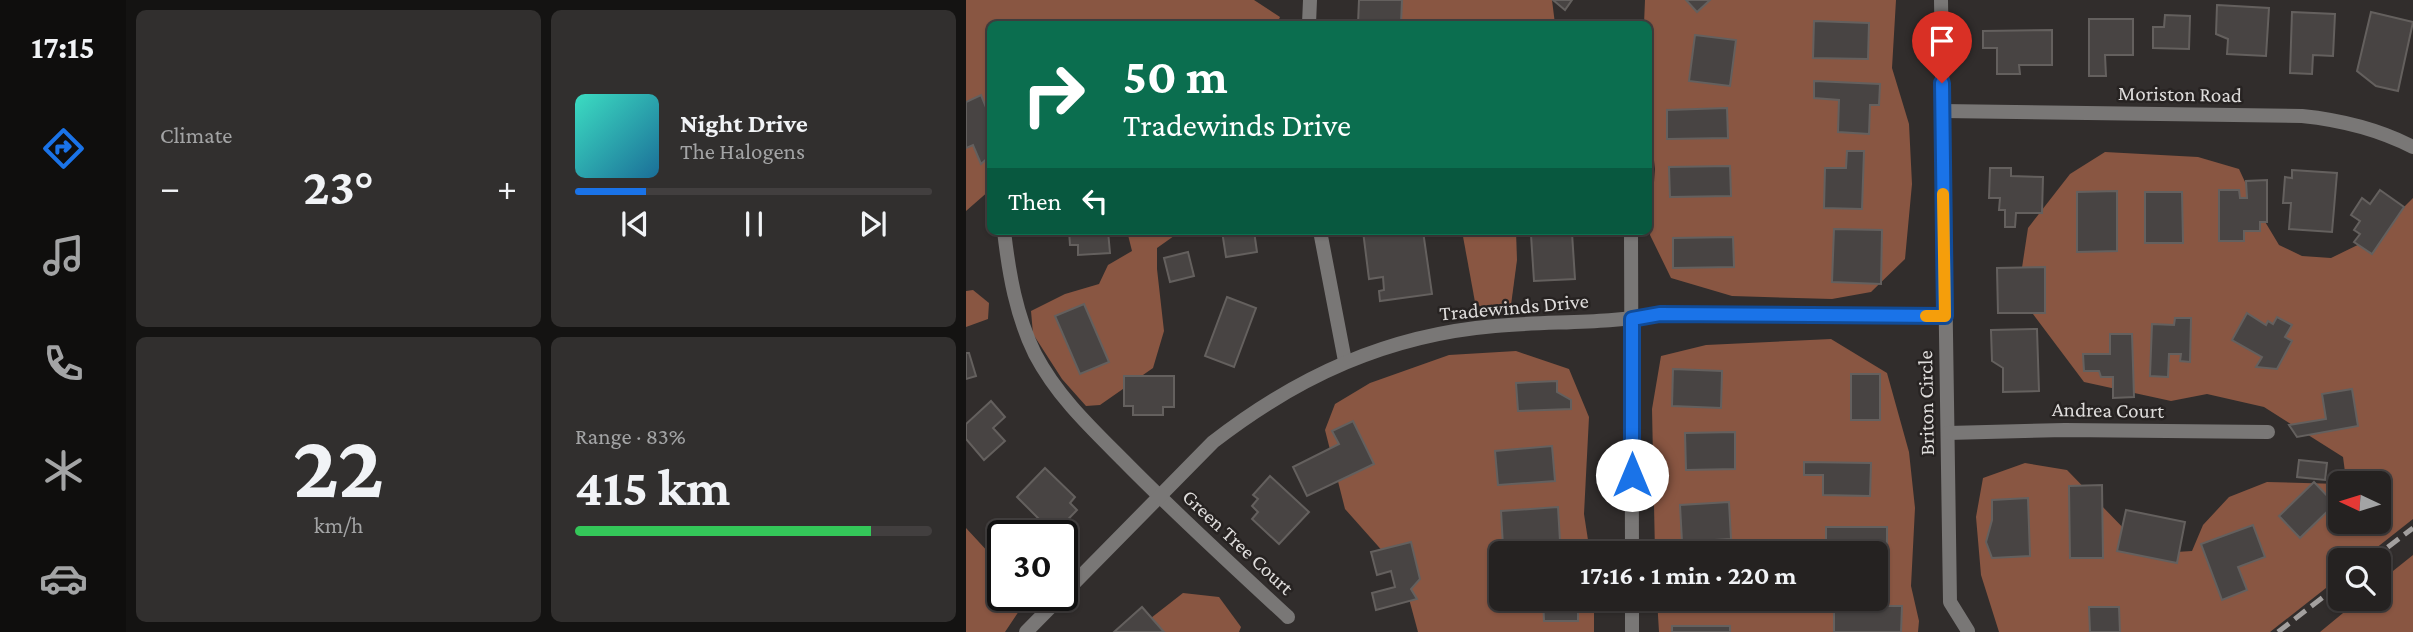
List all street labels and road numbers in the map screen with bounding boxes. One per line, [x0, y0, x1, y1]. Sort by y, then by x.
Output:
street label: Moriston Road [2118, 81, 2242, 107]
street label: Tradewinds Drive [1438, 289, 1590, 325]
street label: Briton Circle [1913, 350, 1939, 456]
street label: Andrea Court [2052, 397, 2165, 423]
street label: Green Tree Court [1178, 484, 1299, 600]

